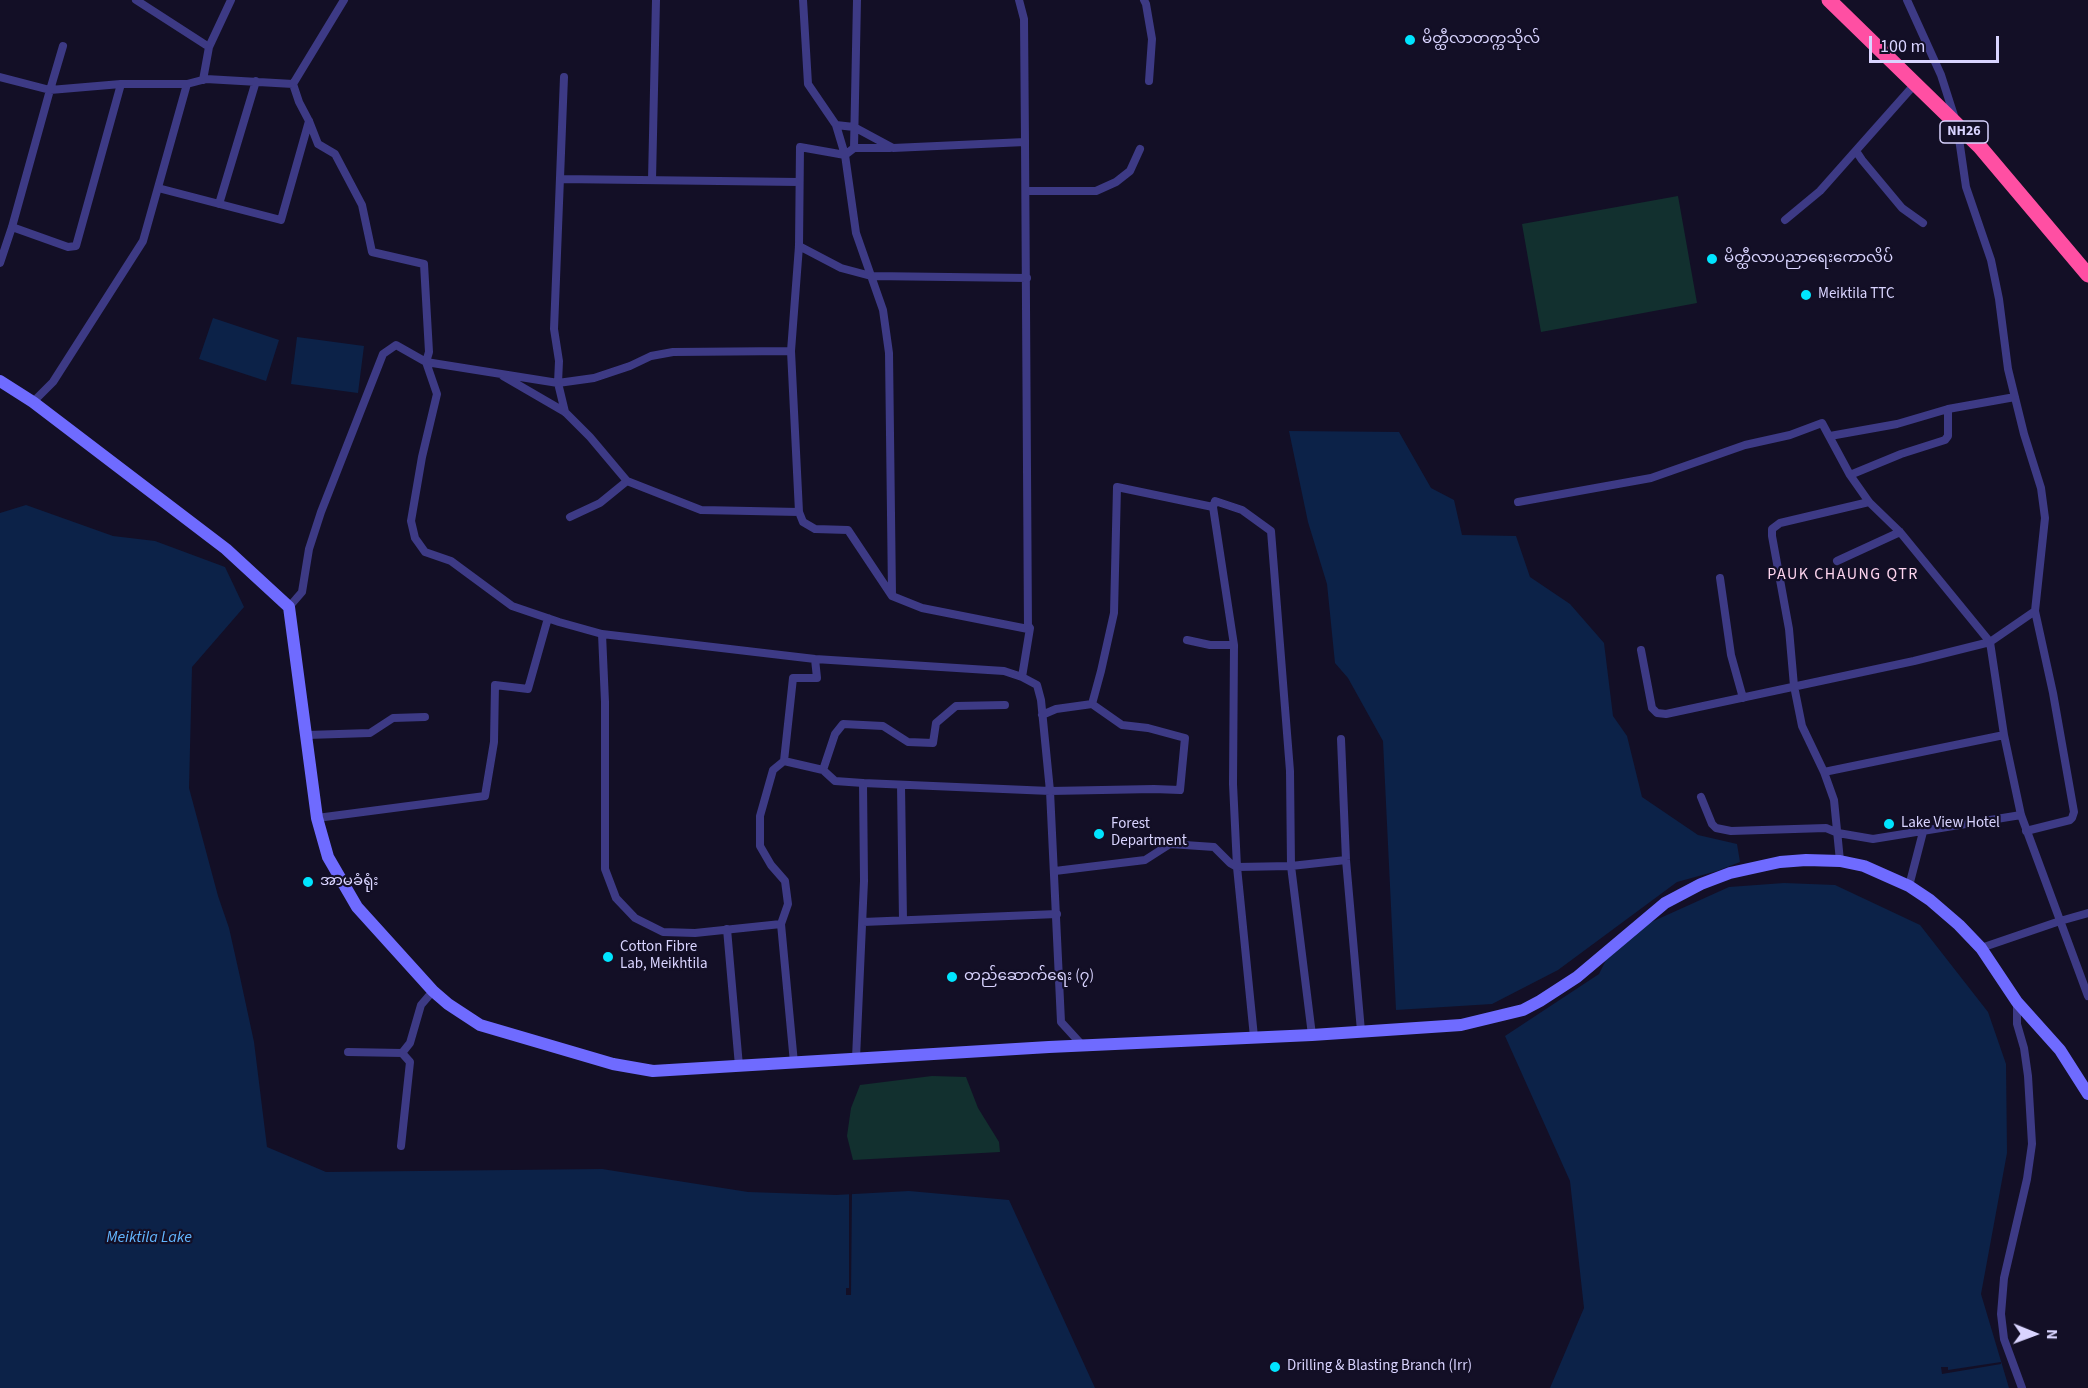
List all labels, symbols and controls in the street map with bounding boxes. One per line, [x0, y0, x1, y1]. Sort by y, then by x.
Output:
scale bar [1872, 24, 2002, 62]
place label: မိတ္ထီလာတက္ကသိုလ် [1422, 31, 1540, 49]
marker: မိတ္ထီလာတက္ကသိုလ် [1403, 33, 1417, 47]
text: 100 m [1880, 34, 1925, 59]
road number: NH26 [1940, 121, 1988, 143]
place label: မိတ္ထီလာပညာရေးကောလိပ် [1724, 250, 1893, 268]
marker: မိတ္ထီလာပညာရေးကောလိပ် [1705, 252, 1719, 266]
place label: Meiktila TTC [1818, 286, 1895, 304]
marker: Meiktila TTC [1799, 288, 1813, 302]
district label: PAUK CHAUNG QTR [1767, 565, 1919, 585]
place label: Lake View Hotel [1901, 815, 2000, 833]
place label: Forest Department [1111, 816, 1187, 851]
marker: Lake View Hotel [1882, 817, 1896, 831]
marker: Forest Department [1092, 827, 1106, 841]
place label: အာမခံရုံး [320, 873, 378, 891]
marker: အာမခံရုံး [301, 875, 315, 889]
place label: Cotton Fibre Lab, Meikhtila [620, 939, 707, 974]
marker: Cotton Fibre Lab, Meikhtila [601, 950, 615, 964]
place label: တည်ဆောက်ရေး (၇) [964, 968, 1094, 986]
marker: တည်ဆောက်ရေး (၇) [945, 970, 959, 984]
water label: Meiktila Lake [106, 1228, 192, 1248]
north arrow [2004, 1304, 2064, 1364]
text: N [2041, 1329, 2063, 1340]
place label: Drilling & Blasting Branch (Irr) [1287, 1358, 1472, 1376]
marker: Drilling & Blasting Branch (Irr) [1268, 1360, 1282, 1374]

